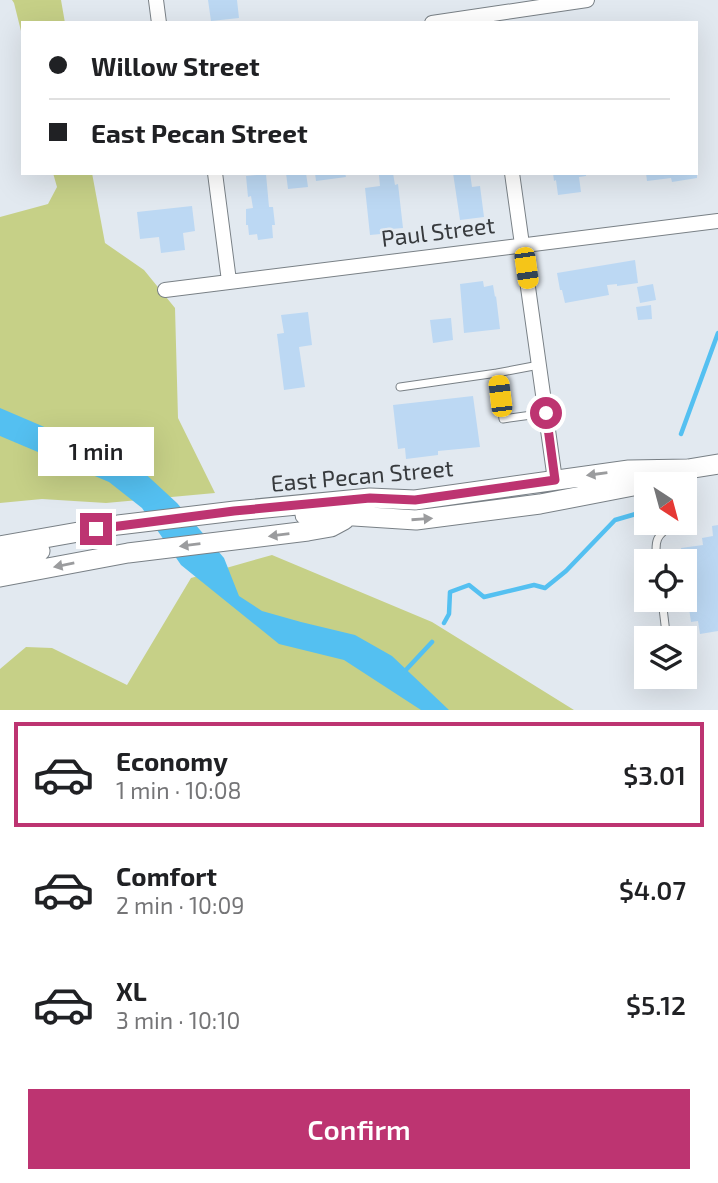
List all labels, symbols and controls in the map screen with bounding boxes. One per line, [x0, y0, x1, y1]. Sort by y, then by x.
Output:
text: Willow Street [91, 50, 260, 81]
text: East Pecan Street [91, 117, 308, 148]
street label: Paul Street [379, 210, 497, 252]
car [513, 246, 540, 290]
car [488, 374, 513, 418]
route start [530, 397, 562, 429]
callout: 1 min [38, 428, 154, 476]
text: 1 min [69, 437, 123, 465]
street label: East Pecan Street [269, 453, 455, 497]
one-way arrow [586, 469, 608, 480]
north arrow [634, 472, 696, 536]
map controls [634, 472, 697, 689]
route end [80, 513, 112, 545]
one-way arrow [411, 513, 433, 524]
one-way arrow [268, 529, 290, 540]
one-way arrow [178, 540, 200, 551]
button: locate [634, 549, 697, 612]
one-way arrow [53, 559, 75, 570]
button: layers [634, 626, 697, 689]
icon: car [32, 743, 95, 806]
text: Economy [116, 745, 228, 776]
text: $3.01 [623, 759, 686, 790]
text: 1 min · 10:08 [116, 776, 241, 804]
icon: car [32, 858, 95, 921]
text: Comfort [116, 860, 217, 891]
text: $4.07 [619, 874, 686, 905]
text: 2 min · 10:09 [116, 891, 244, 919]
icon: car [32, 973, 95, 1036]
text: XL [116, 975, 147, 1006]
text: $5.12 [626, 989, 686, 1020]
text: 3 min · 10:10 [116, 1006, 240, 1034]
button: Confirm [28, 1089, 690, 1169]

